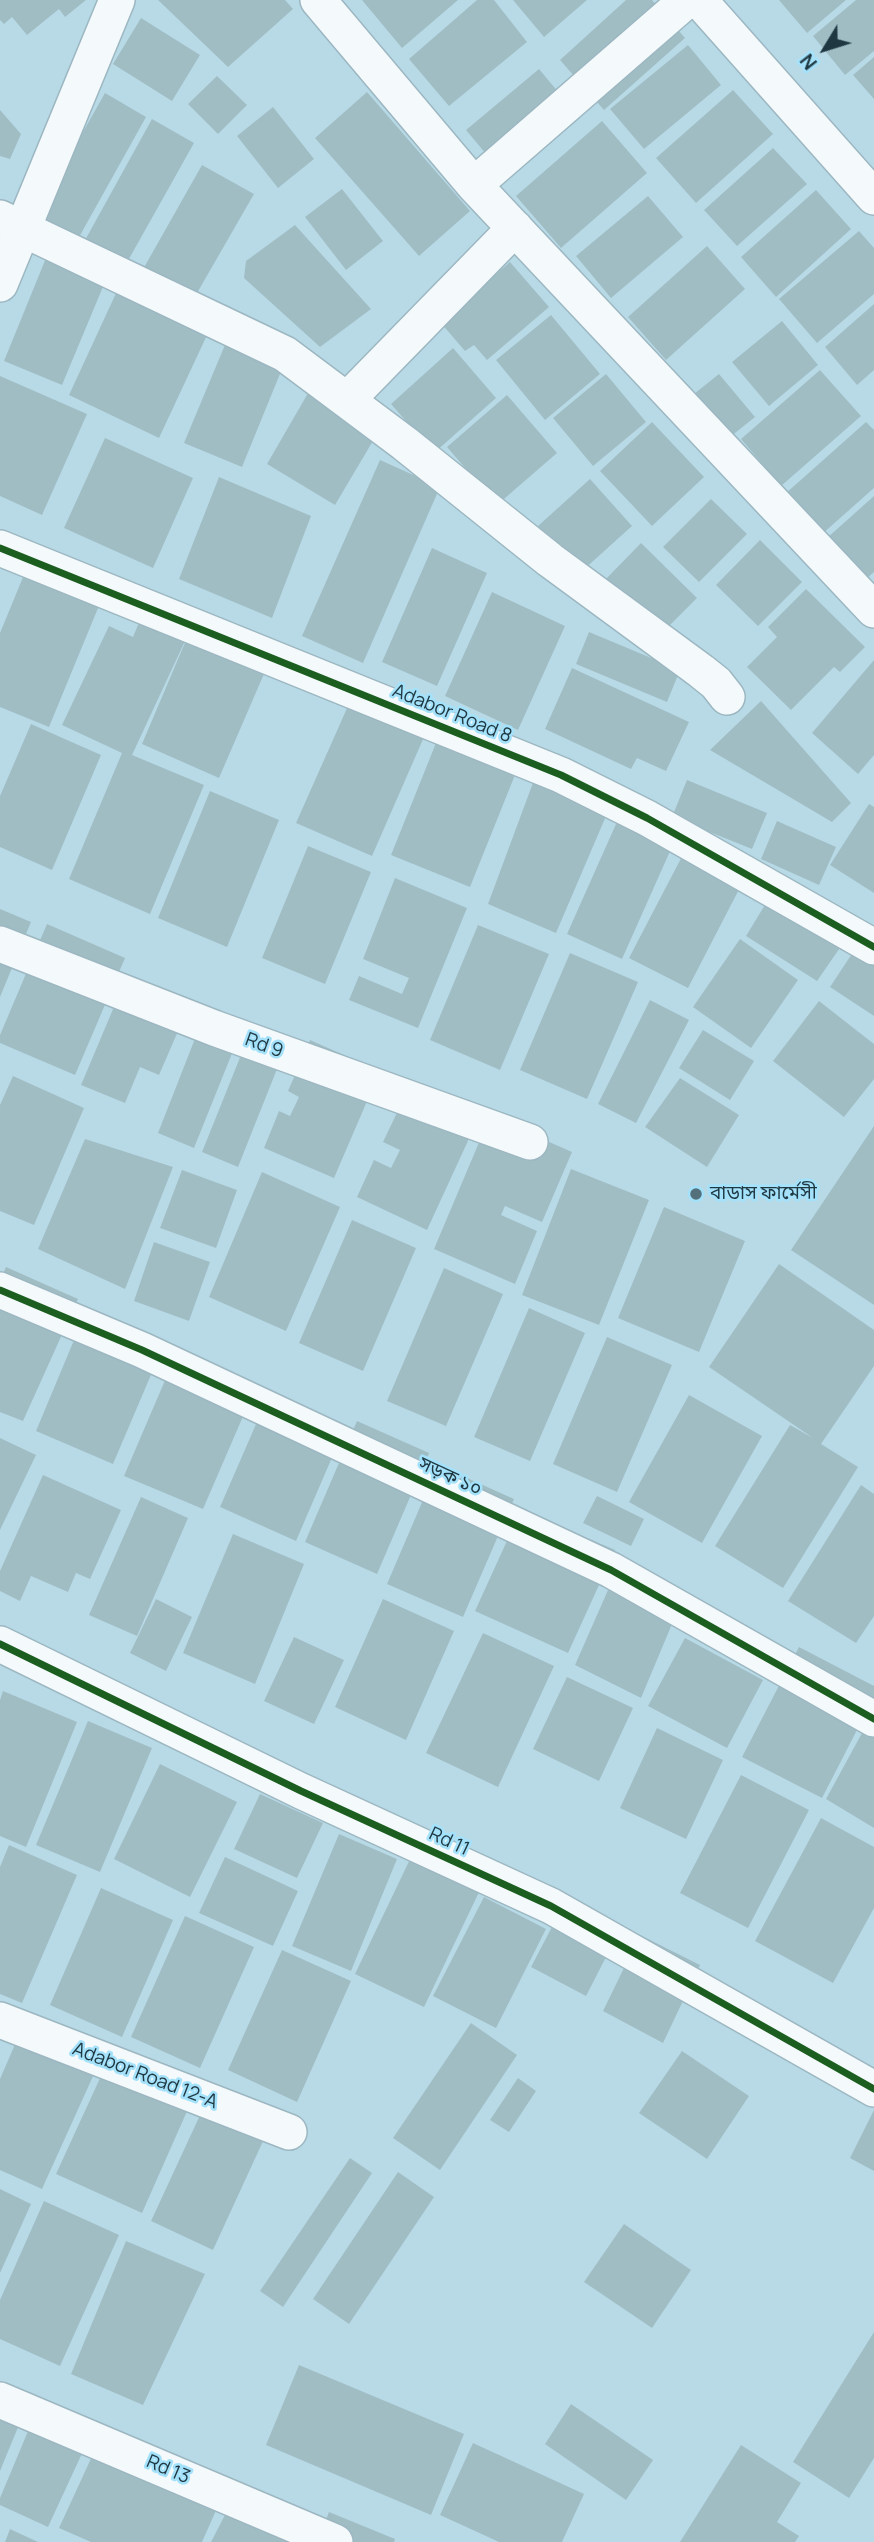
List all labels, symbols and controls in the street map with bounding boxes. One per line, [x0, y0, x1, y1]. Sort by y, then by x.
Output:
north arrow [790, 14, 860, 84]
text: N [794, 49, 823, 75]
street label: Adabor Road 8 [389, 680, 515, 748]
street label: Rd 9 [242, 1029, 286, 1063]
place label: বাডাস ফার্মেসী [710, 1183, 817, 1205]
marker: বাডাস ফার্মেসী [688, 1186, 704, 1202]
street label: সড়ক ১০ [415, 1453, 485, 1501]
street label: Rd 11 [425, 1823, 473, 1861]
street label: Adabor Road 12-A [69, 2038, 221, 2114]
street label: Rd 13 [143, 2451, 193, 2489]

